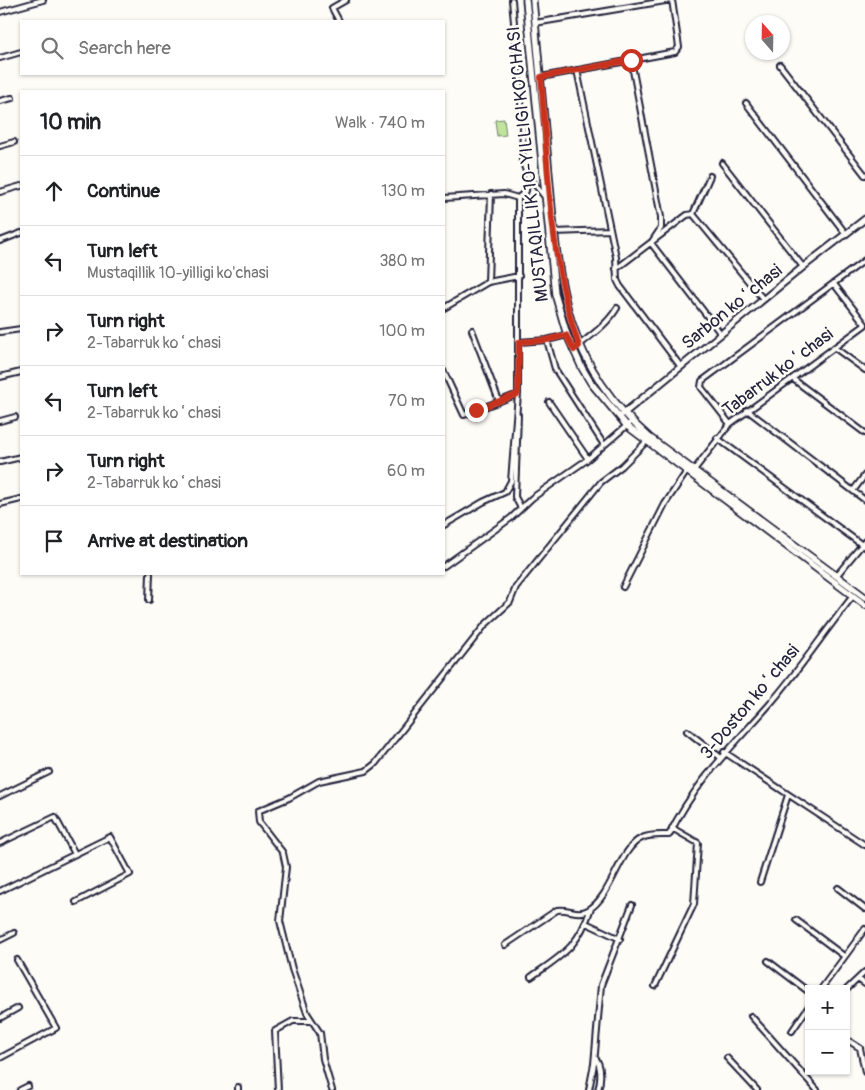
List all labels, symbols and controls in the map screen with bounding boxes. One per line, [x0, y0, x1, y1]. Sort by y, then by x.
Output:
north arrow [745, 15, 790, 60]
search box [20, 20, 445, 75]
street label: MUSTAQILLIK 10-YILLIGI KO'CHASI [502, 25, 554, 303]
icon: search [38, 34, 66, 62]
text: Search here [78, 36, 171, 60]
route start [620, 49, 643, 72]
text: 10 min [40, 109, 101, 136]
text: Walk · 740 m [335, 113, 425, 133]
icon: ahead [40, 177, 68, 205]
text: Continue [87, 179, 160, 203]
text: 130 m [381, 181, 425, 201]
text: Turn left [87, 239, 157, 263]
icon: left [40, 247, 68, 275]
text: 380 m [379, 251, 425, 271]
street label: Sarbon koʻchasi [677, 259, 787, 355]
text: Mustaqillik 10-yilligi ko'chasi [87, 263, 269, 283]
text: Turn right [87, 309, 165, 333]
icon: right [40, 317, 68, 345]
text: 100 m [379, 321, 425, 341]
street label: Tabarruk koʻchasi [718, 323, 838, 421]
text: 2-Tabarruk koʻchasi [87, 333, 221, 353]
text: Turn left [87, 379, 157, 403]
icon: left [40, 387, 68, 415]
text: 70 m [388, 391, 425, 411]
route end [465, 399, 488, 422]
text: 2-Tabarruk koʻchasi [87, 403, 221, 423]
text: Turn right [87, 449, 165, 473]
icon: right [40, 457, 68, 485]
text: 60 m [387, 461, 425, 481]
text: 2-Tabarruk koʻchasi [87, 473, 221, 493]
icon: arrive [40, 527, 68, 555]
text: Arrive at destination [87, 529, 248, 553]
street label: 3-Doston koʻchasi [695, 640, 805, 764]
map controls [805, 985, 850, 1075]
button: + [805, 985, 850, 1030]
button: − [805, 1030, 850, 1075]

